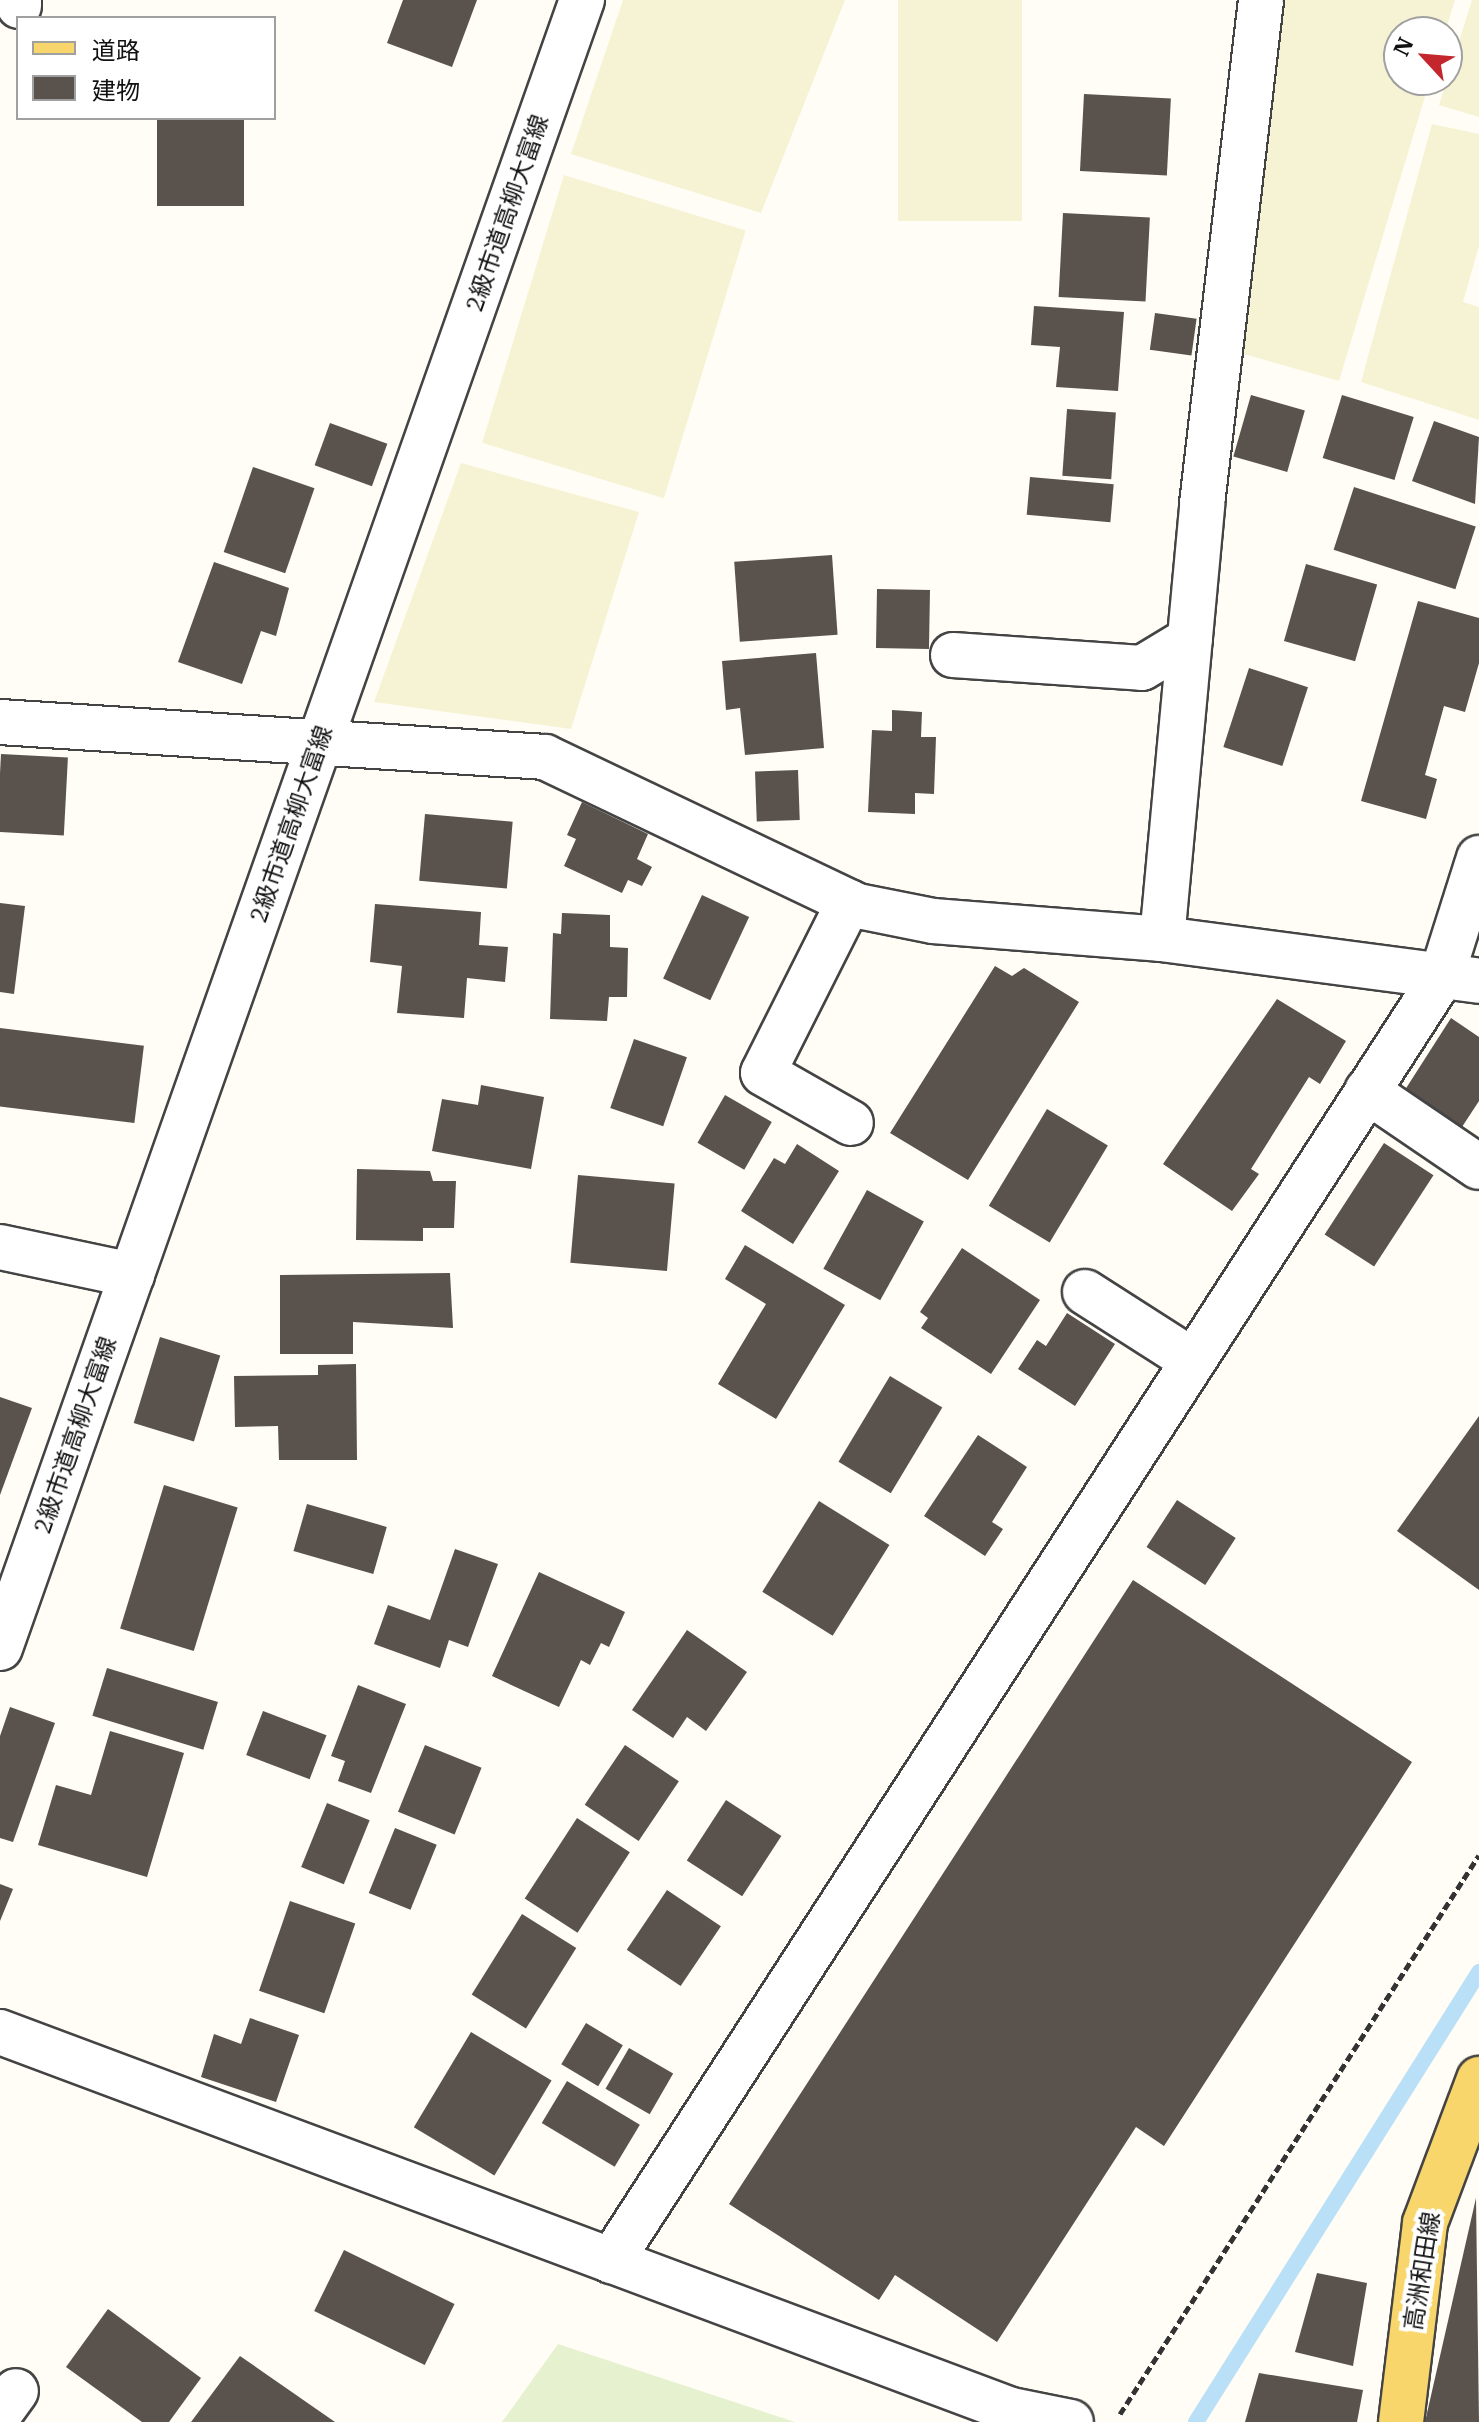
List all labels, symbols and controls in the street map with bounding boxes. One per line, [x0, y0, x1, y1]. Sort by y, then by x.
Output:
legend [16, 16, 276, 120]
north arrow [1383, 16, 1463, 96]
text: N [1386, 32, 1420, 60]
text: 道路 [92, 34, 140, 66]
text: 建物 [92, 74, 140, 106]
street label: 2級市道高柳大富線 [460, 111, 554, 315]
street label: 2級市道高柳大富線 [244, 722, 338, 926]
street label: 2級市道高柳大富線 [28, 1333, 122, 1537]
street label: 高洲和田線 [1398, 2209, 1446, 2333]

